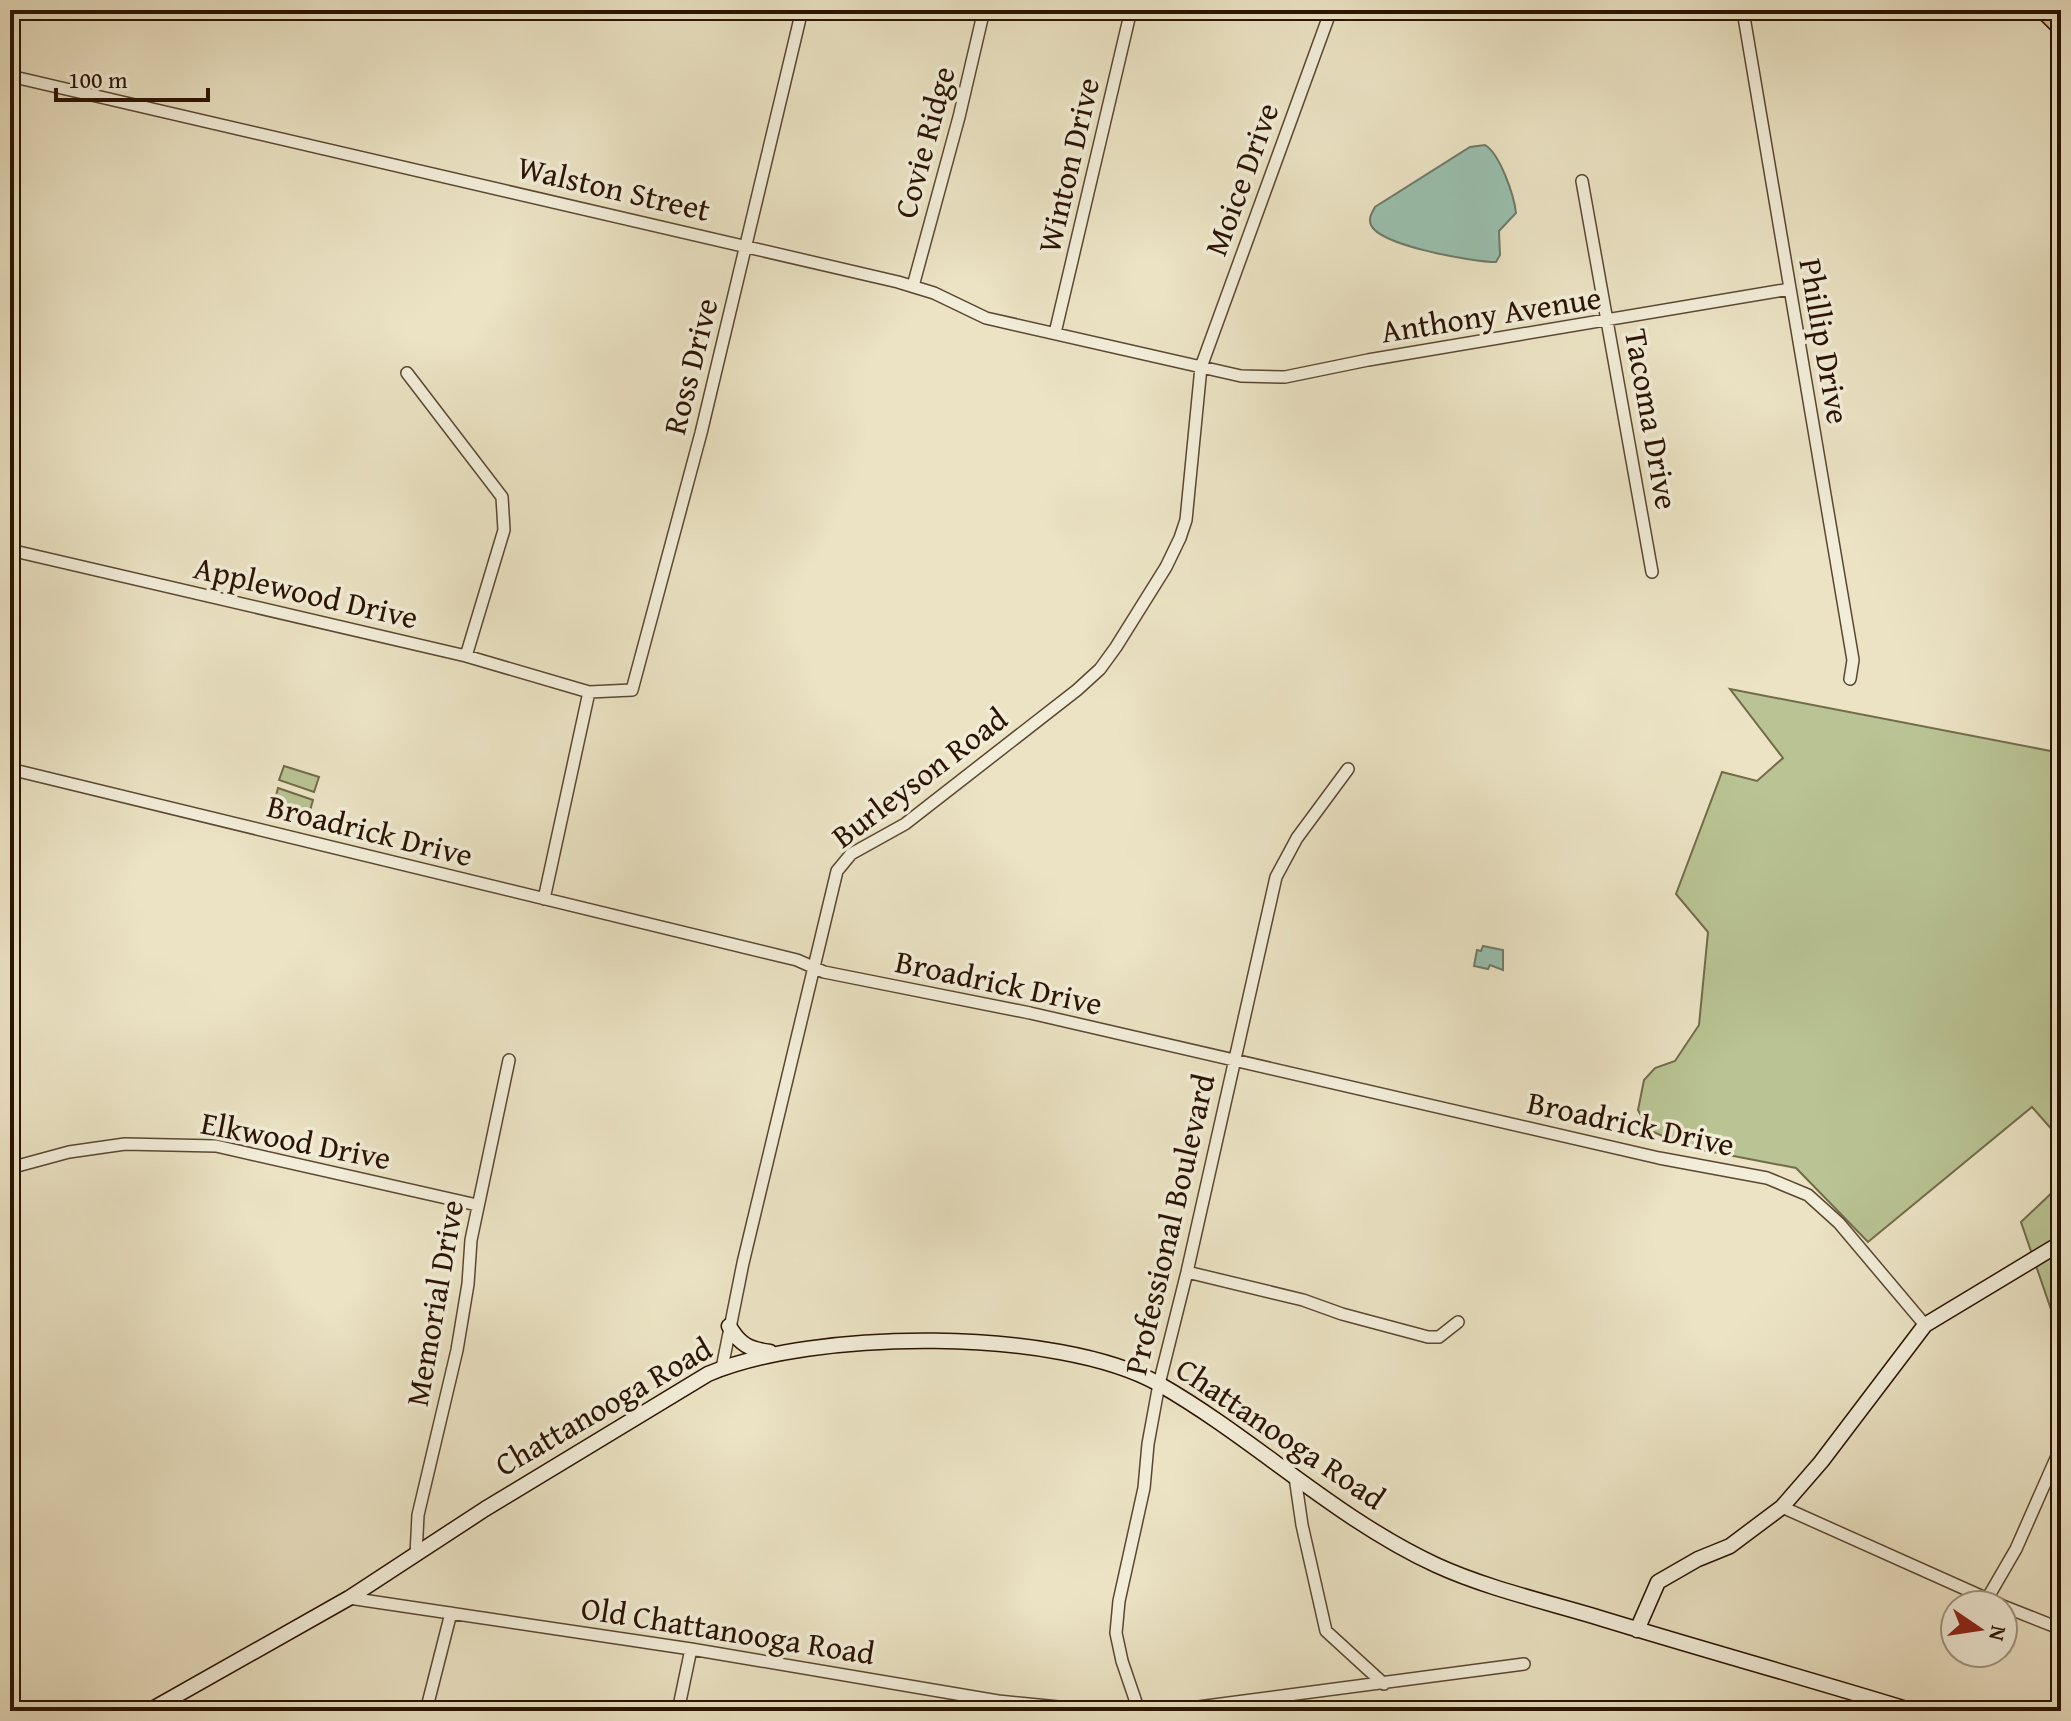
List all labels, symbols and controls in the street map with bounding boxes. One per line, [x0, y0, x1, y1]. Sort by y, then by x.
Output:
scale bar [56, 52, 208, 102]
street label: Covie Ridge [881, 61, 967, 223]
text: 100 m [68, 62, 128, 97]
street label: Winton Drive [1025, 73, 1111, 257]
street label: Moice Drive [1192, 96, 1290, 262]
street label: Walston Street [513, 143, 715, 233]
street label: Phillip Drive [1787, 255, 1863, 427]
street label: Anthony Avenue [1378, 273, 1604, 355]
street label: Ross Drive [650, 293, 730, 439]
street label: Tacoma Drive [1613, 325, 1691, 513]
street label: Applewood Drive [189, 543, 423, 641]
street label: Burleyson Road [821, 695, 1017, 859]
street label: Broadrick Drive [262, 782, 478, 878]
street label: Broadrick Drive [891, 937, 1107, 1027]
street label: Professional Boulevard [1112, 1069, 1226, 1379]
street label: Broadrick Drive [1523, 1078, 1739, 1168]
street label: Elkwood Drive [197, 1099, 395, 1181]
street label: Memorial Drive [393, 1196, 475, 1410]
street label: Chattanooga Road [486, 1325, 720, 1487]
street label: Chattanooga Road [1167, 1345, 1395, 1521]
street label: Old Chattanooga Road [578, 1584, 878, 1676]
north arrow [1939, 1589, 2019, 1669]
text: N [1981, 1623, 2016, 1645]

